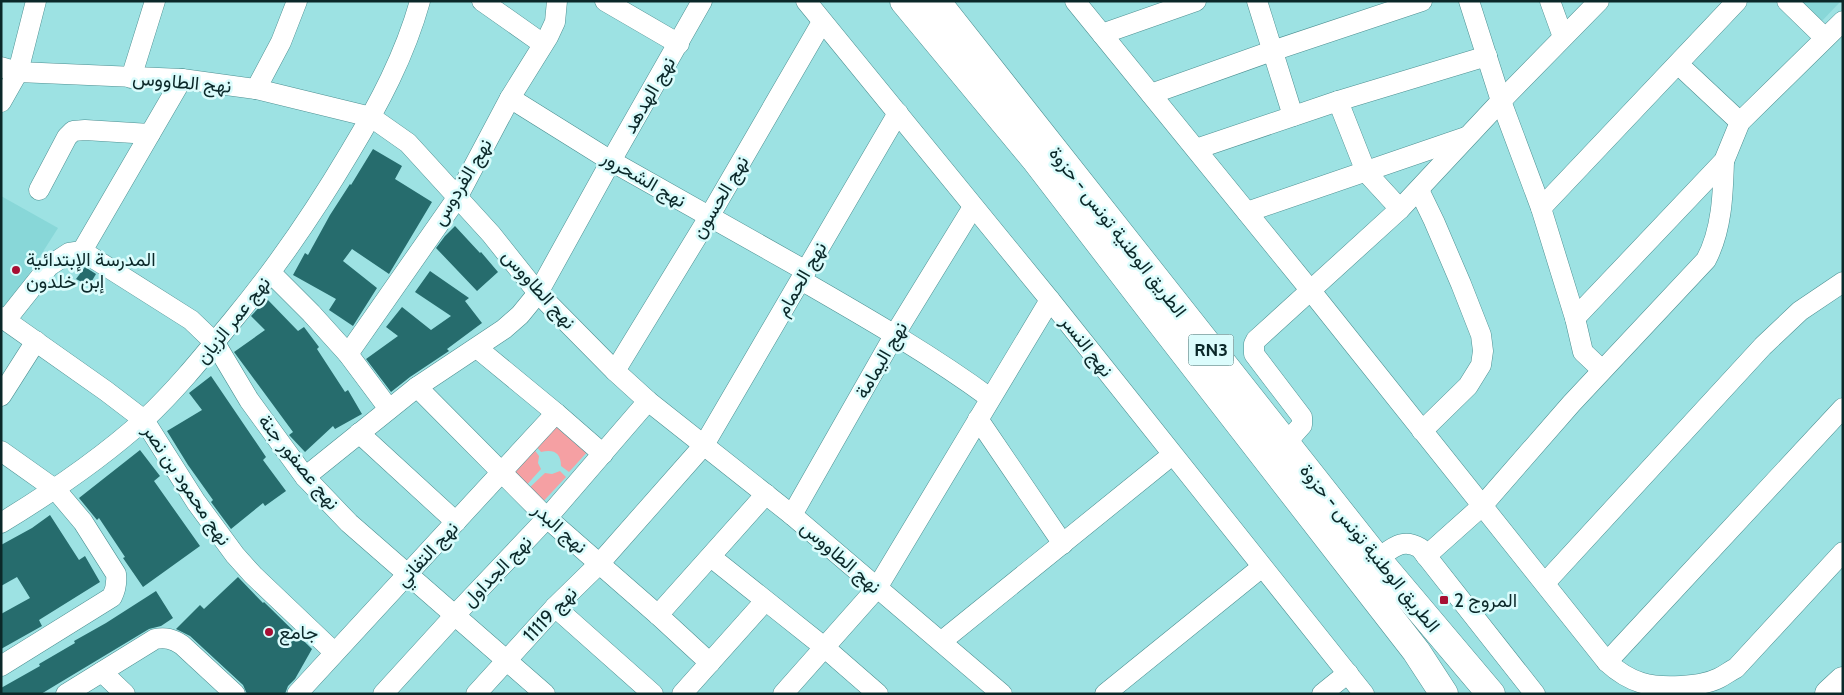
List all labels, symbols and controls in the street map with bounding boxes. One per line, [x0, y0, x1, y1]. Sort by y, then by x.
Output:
street label: نهج الهدهد [618, 52, 682, 139]
street label: نهج الطاووس [131, 66, 232, 100]
street label: نهج الفردوس [427, 134, 499, 231]
street label: الطريق الوطنية تونس - حزوة [1044, 142, 1192, 322]
street label: نهج الشحرور [596, 145, 690, 214]
street label: نهج الحسون [686, 151, 755, 244]
street label: نهج الحمام [770, 238, 833, 321]
street label: نهج الطاووس [496, 244, 581, 335]
place label: المدرسة الإبتدائية إبن خلدون [26, 248, 156, 294]
marker: المدرسة الإبتدائية إبن خلدون [10, 264, 22, 276]
street label: نهج عمر الزيان [191, 272, 277, 370]
street label: نهج النسر [1054, 310, 1118, 383]
street label: نهج اليمامة [850, 318, 914, 403]
road number: RN3 [1188, 334, 1234, 366]
street label: نهج عصفور جنة [252, 410, 344, 516]
street label: نهج محمود بن نصر [136, 419, 236, 551]
street label: الطريق الوطنية تونس - حزوة [1295, 459, 1445, 637]
street label: نهج البدر [526, 497, 592, 560]
street label: نهج الطاووس [795, 516, 886, 600]
street label: نهج التفاني [391, 517, 466, 594]
street label: نهج الجداول [457, 531, 538, 613]
street label: نهج 11119 [518, 582, 583, 648]
place label: المروج 2 [1454, 589, 1517, 613]
marker: المروج 2 [1438, 594, 1450, 606]
place label: جامع [279, 621, 318, 646]
marker: جامع [263, 626, 275, 638]

